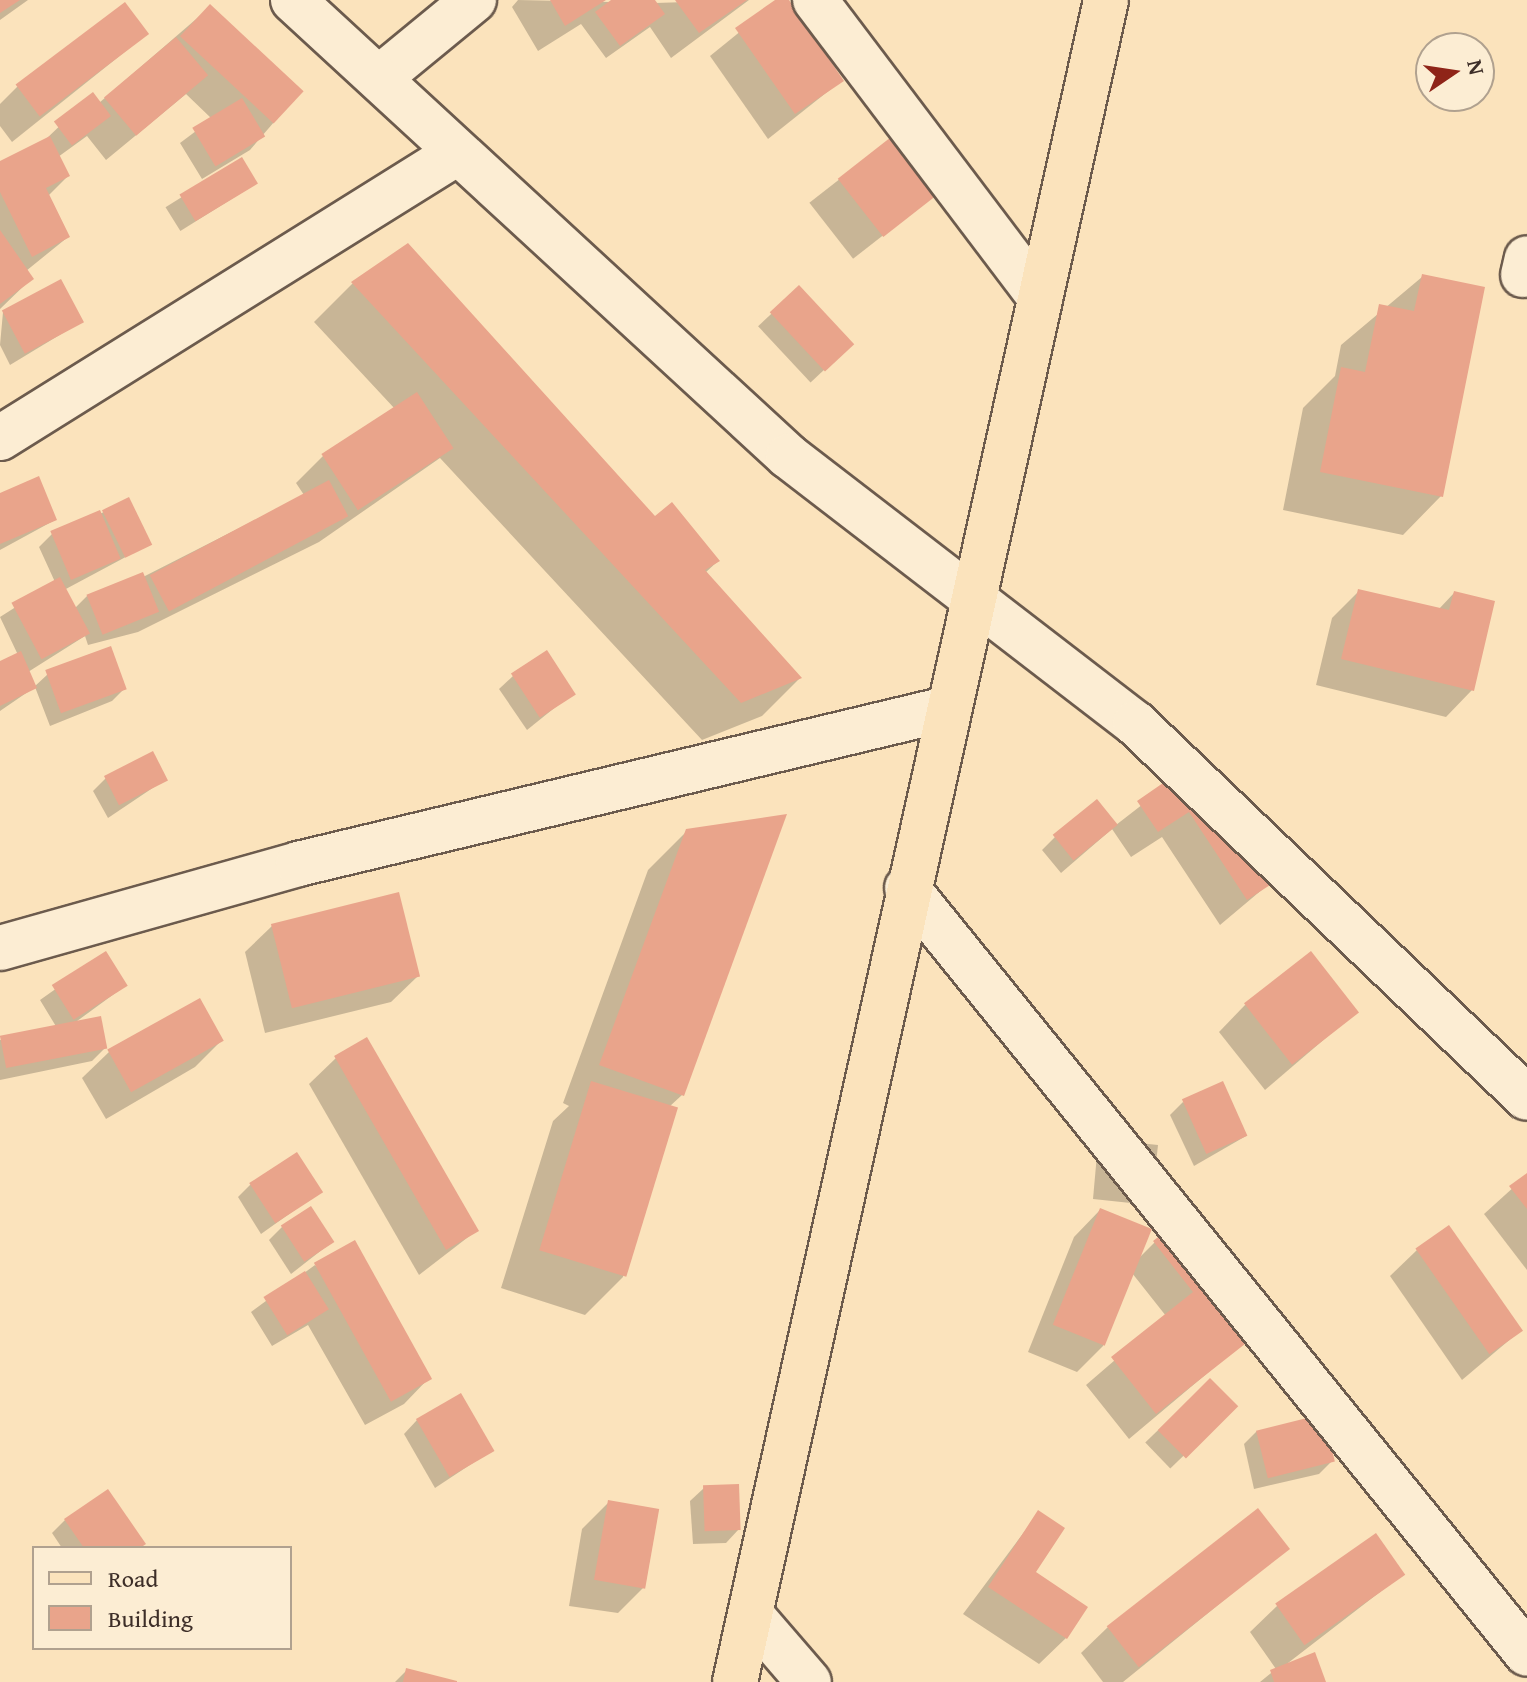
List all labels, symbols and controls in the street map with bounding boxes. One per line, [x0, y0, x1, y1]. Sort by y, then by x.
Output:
north arrow [1415, 32, 1495, 112]
text: N [1459, 56, 1494, 78]
legend [32, 1546, 292, 1650]
text: Road [108, 1561, 158, 1596]
text: Building [108, 1601, 193, 1636]

